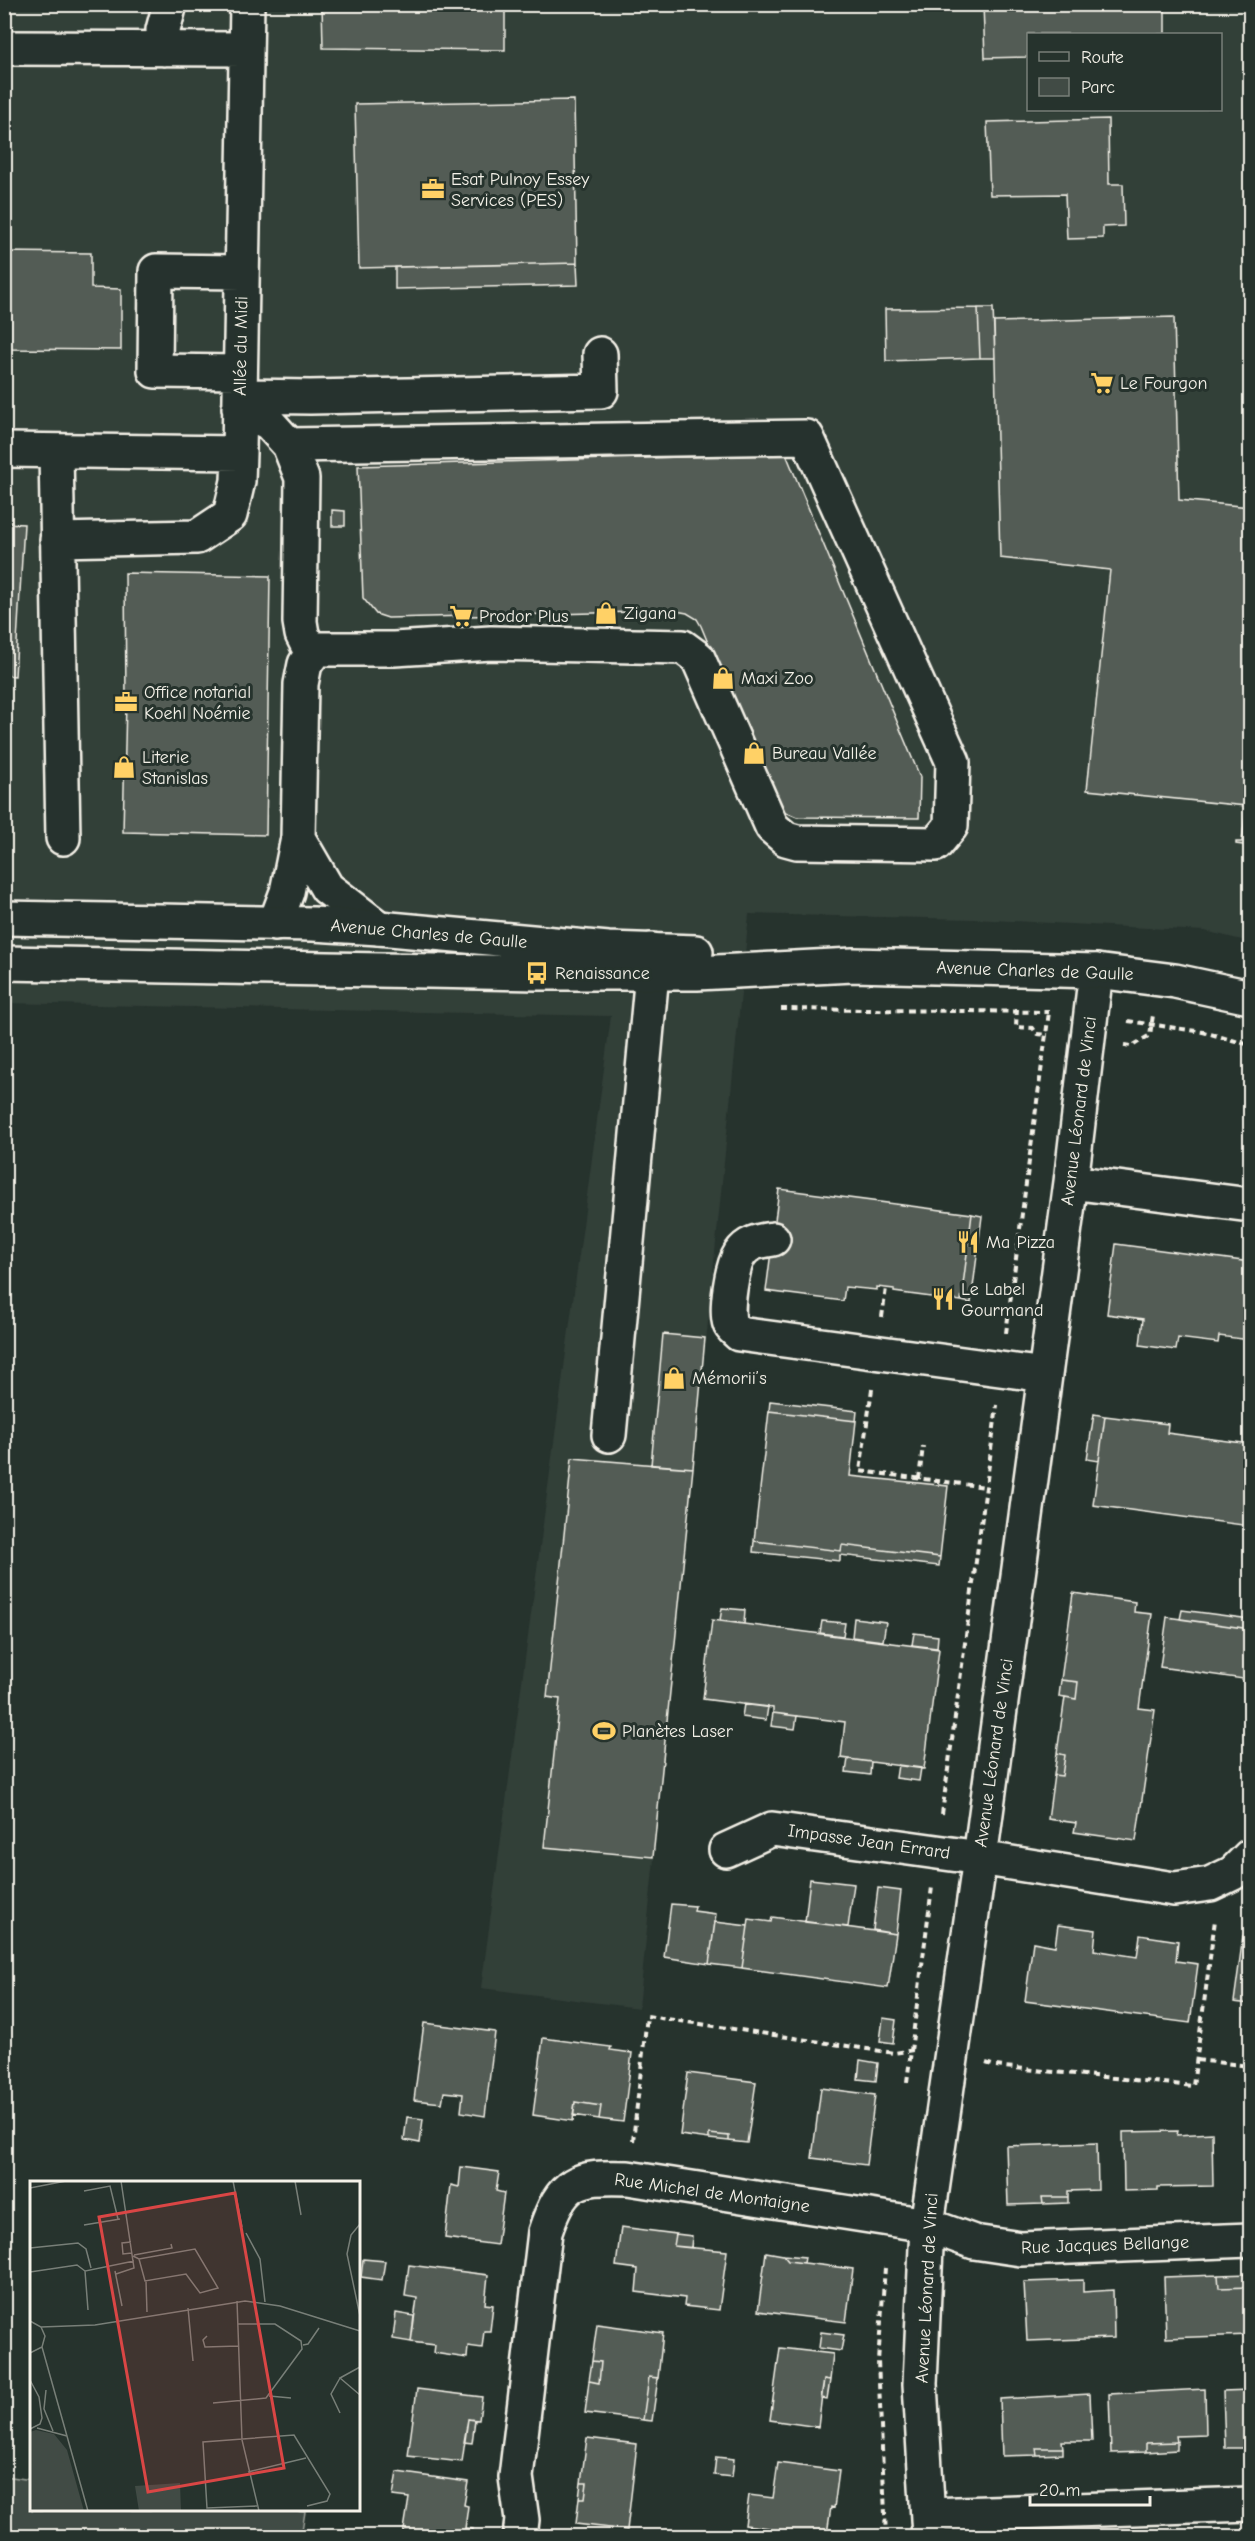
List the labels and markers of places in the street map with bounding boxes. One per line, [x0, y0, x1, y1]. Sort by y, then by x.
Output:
place label: Esat Pulnoy Essey Services (PES) [451, 169, 590, 211]
office icon: Esat Pulnoy Essey Services (PES) [420, 176, 446, 202]
supermarket icon: Le Fourgon [1089, 370, 1115, 396]
place label: Le Fourgon [1120, 373, 1207, 394]
shop icon: Zigana [593, 600, 619, 626]
supermarket icon: Prodor Plus [448, 603, 474, 629]
place label: Zigana [624, 603, 677, 624]
place label: Prodor Plus [479, 606, 568, 627]
shop icon: Maxi Zoo [710, 665, 736, 691]
place label: Maxi Zoo [741, 668, 814, 689]
place label: Office notarial Koehl Noémie [144, 682, 251, 724]
office icon: Office notarial Koehl Noémie [113, 689, 139, 715]
shop icon: Bureau Vallée [741, 740, 767, 766]
place label: Bureau Vallée [772, 743, 877, 764]
place label: Literie Stanislas [142, 747, 208, 789]
shop icon: Literie Stanislas [111, 754, 137, 780]
bus stop icon: Renaissance [524, 960, 550, 986]
place label: Renaissance [555, 963, 650, 984]
restaurant icon: Ma Pizza [955, 1229, 981, 1255]
place label: Ma Pizza [986, 1232, 1055, 1253]
place label: Le Label Gourmand [961, 1279, 1043, 1321]
restaurant icon: Le Label Gourmand [930, 1286, 956, 1312]
shop icon: Mémorii’s [661, 1365, 687, 1391]
place label: Mémorii’s [692, 1368, 767, 1389]
sports icon: Planètes Laser [591, 1718, 617, 1744]
place label: Planètes Laser [622, 1721, 734, 1742]

